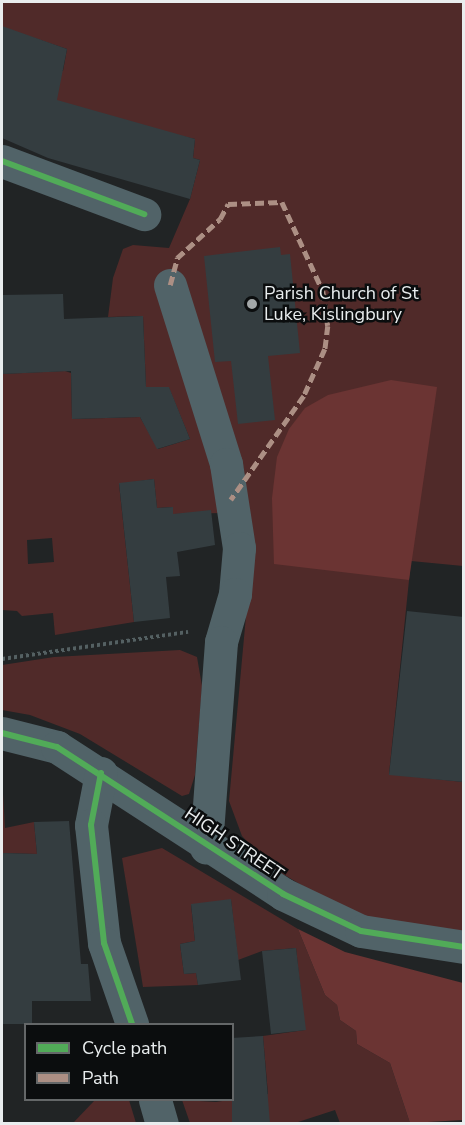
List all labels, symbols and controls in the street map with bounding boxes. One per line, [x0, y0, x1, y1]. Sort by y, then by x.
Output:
place label: Parish Church of St Luke, Kislingbury [264, 283, 418, 326]
marker: Parish Church of St Luke, Kislingbury [245, 297, 259, 311]
street label: HIGH STREET [180, 803, 288, 885]
legend [24, 1023, 234, 1101]
text: Cycle path [82, 1036, 167, 1060]
text: Path [82, 1066, 119, 1090]

